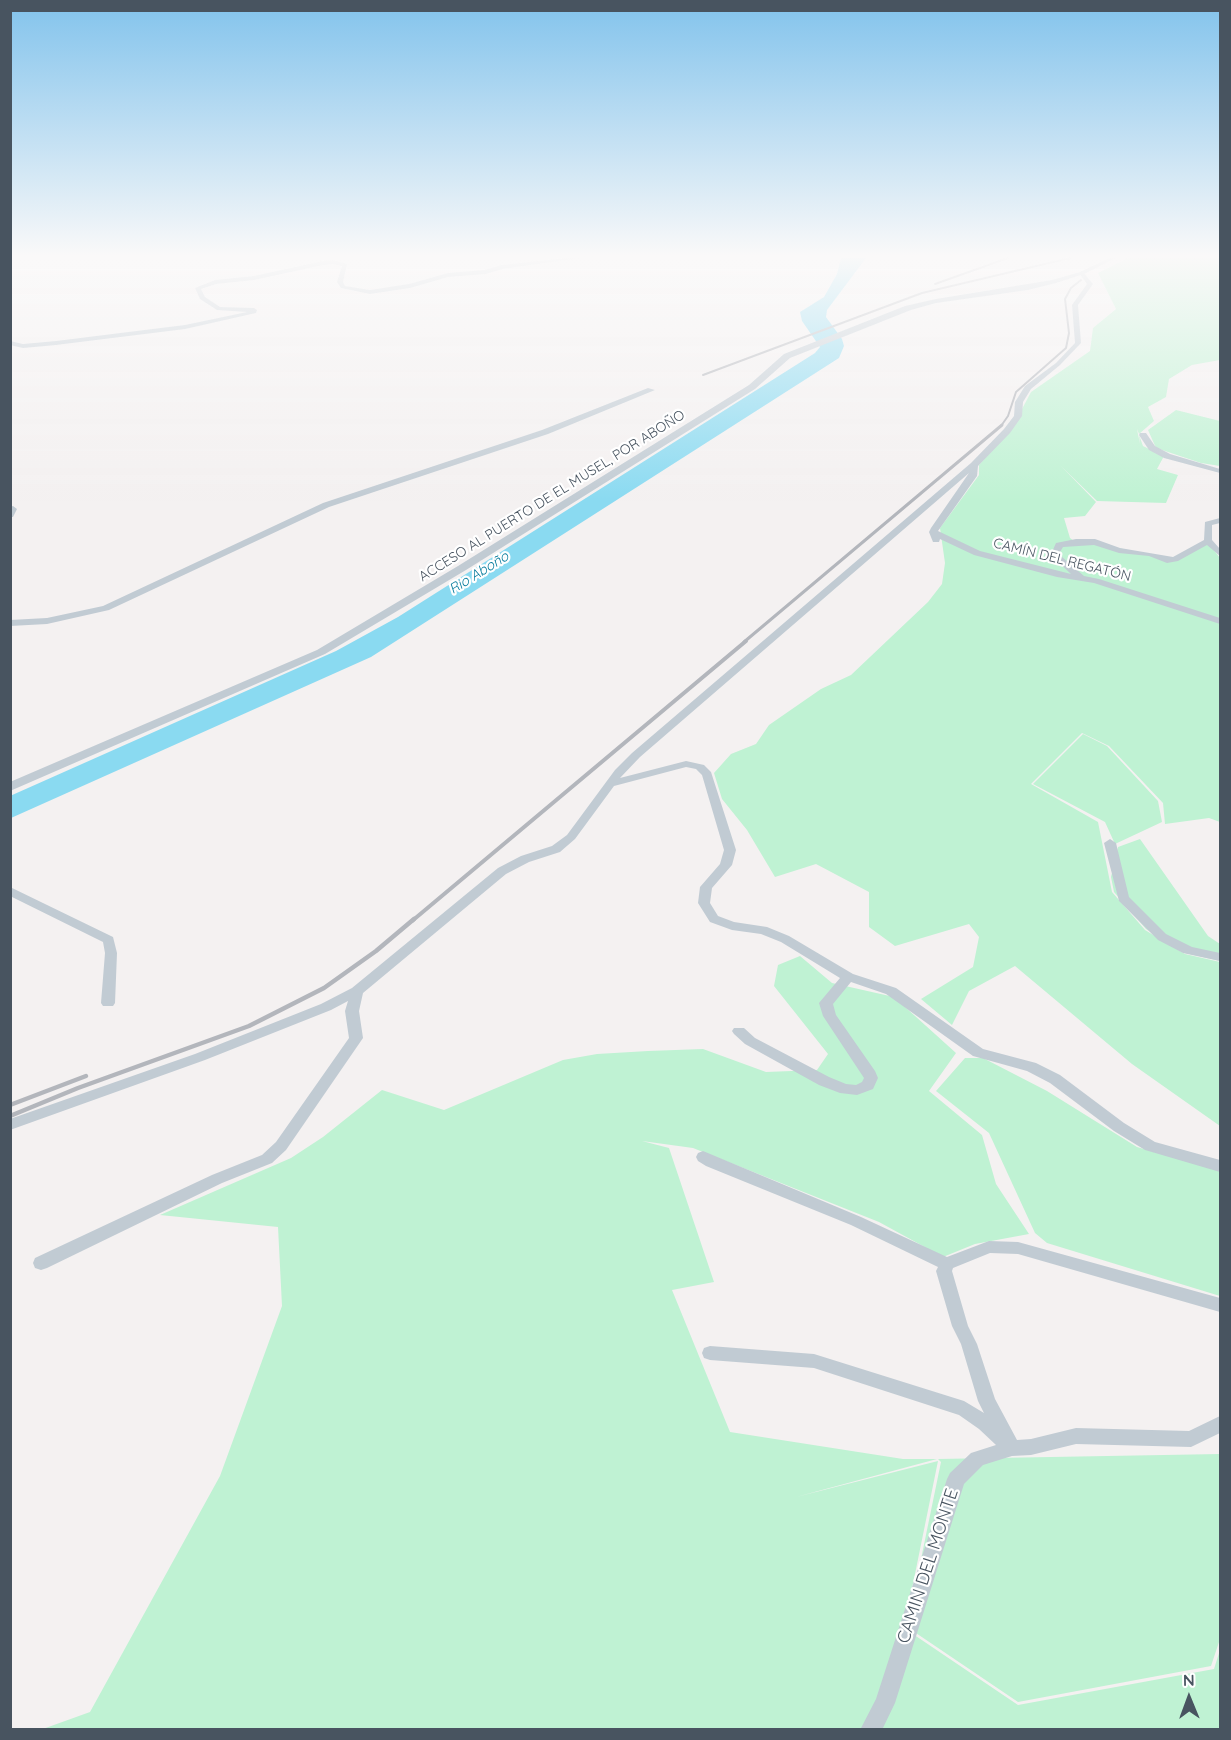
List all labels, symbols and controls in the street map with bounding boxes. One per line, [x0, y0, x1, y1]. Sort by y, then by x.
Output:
street label: ACCESO AL PUERTO DE EL MUSEL, POR ABOÑO [416, 407, 688, 585]
street label: CAMÍN DEL REGATÓN [991, 535, 1133, 585]
water label: Rio Aboño [446, 548, 512, 598]
street label: CAMIN DEL MONTE [893, 1486, 963, 1646]
north arrow [1159, 1668, 1219, 1728]
text: N [1183, 1670, 1195, 1690]

